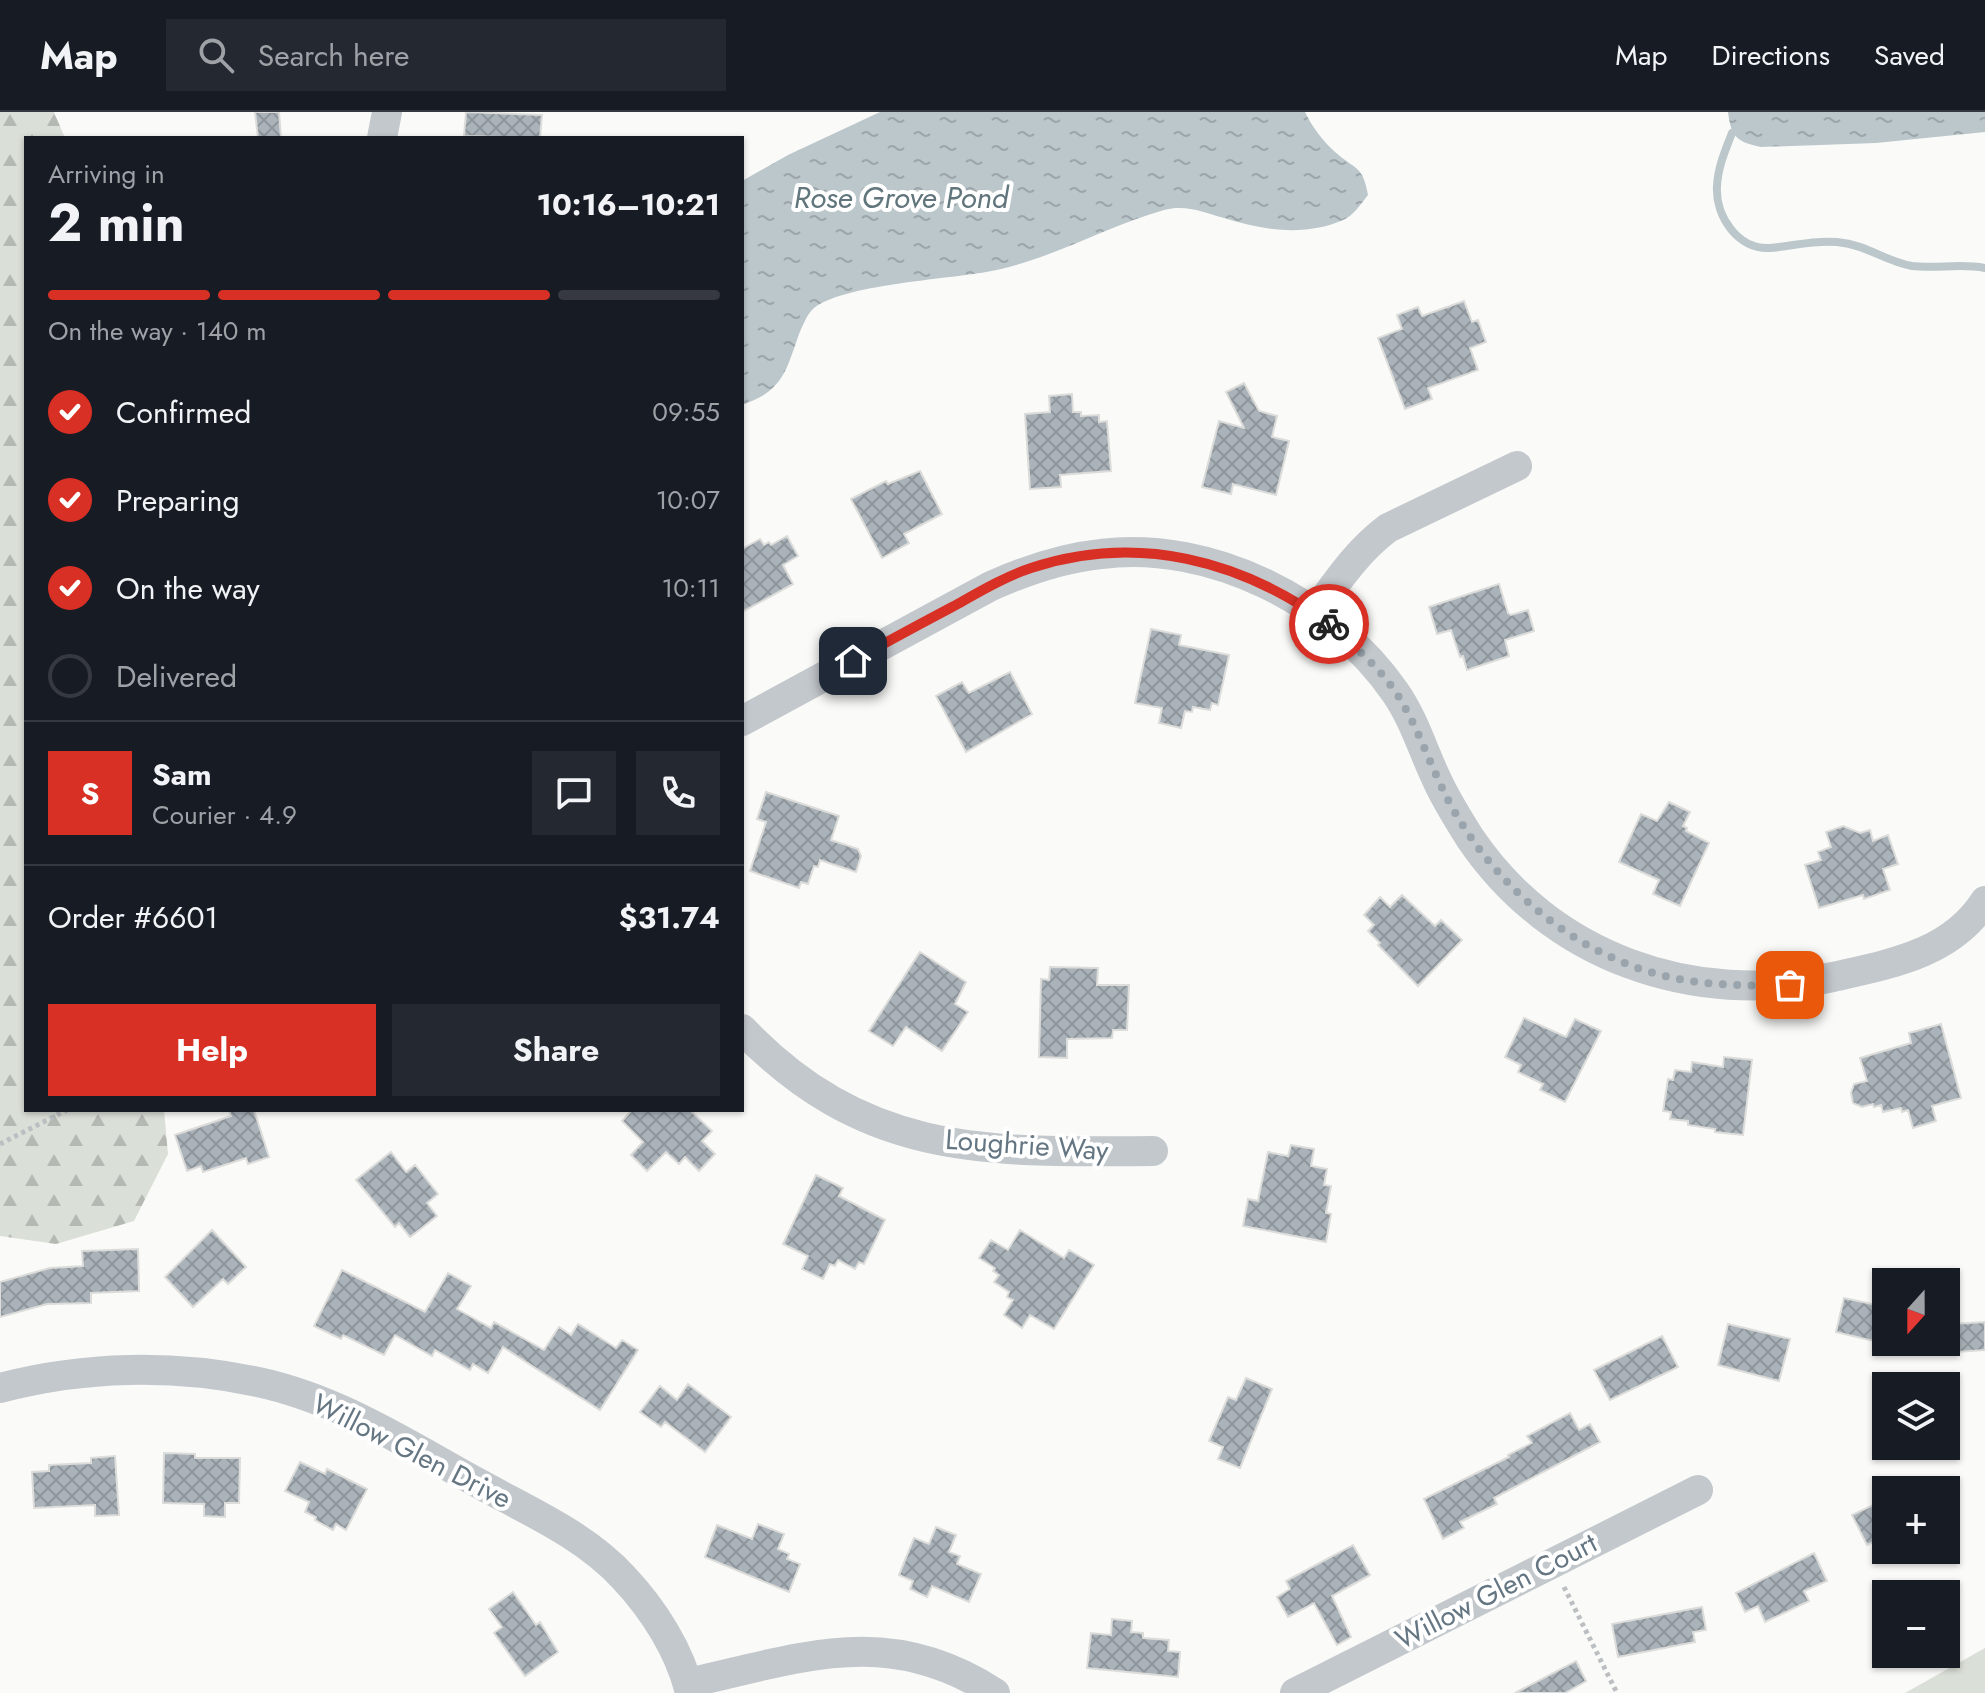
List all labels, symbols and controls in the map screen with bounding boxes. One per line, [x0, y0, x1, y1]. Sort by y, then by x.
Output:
search box [166, 19, 726, 91]
text: Map [40, 28, 118, 83]
icon: search [194, 33, 238, 77]
text: Search here [258, 34, 410, 77]
text: Map [1615, 35, 1667, 76]
text: Directions [1711, 35, 1830, 76]
text: Saved [1874, 35, 1945, 76]
text: Arriving in [48, 155, 165, 193]
water label: Rose Grove Pond [794, 176, 1010, 219]
text: 10:16–10:21 [537, 183, 720, 226]
text: 2 min [48, 185, 185, 261]
text: On the way · 140 m [48, 312, 267, 350]
icon: check [48, 390, 92, 434]
text: Confirmed [116, 391, 251, 434]
text: 09:55 [652, 393, 720, 431]
icon: check [48, 478, 92, 522]
text: Preparing [116, 479, 240, 522]
text: 10:07 [656, 481, 720, 519]
icon: check [48, 566, 92, 610]
text: On the way [116, 567, 260, 610]
text: 10:11 [661, 569, 720, 607]
courier [1289, 584, 1369, 664]
icon: bike [1307, 602, 1351, 646]
pin [819, 627, 887, 695]
icon: home [831, 639, 875, 683]
text: Delivered [116, 655, 237, 698]
button: chat [532, 751, 616, 835]
button: phone [636, 751, 720, 835]
text: Sam [152, 753, 212, 796]
text: S [81, 772, 99, 815]
text: Courier · 4.9 [152, 796, 297, 834]
text: Order #6601 [48, 896, 218, 939]
text: $31.74 [619, 896, 720, 939]
pin [1756, 951, 1824, 1019]
icon: bag [1768, 963, 1812, 1007]
button: Help [48, 1004, 376, 1096]
button: Share [392, 1004, 720, 1096]
street label: Loughrie Way [944, 1119, 1111, 1171]
north arrow [1872, 1268, 1960, 1356]
map controls [1872, 1268, 1960, 1668]
button: layers [1872, 1372, 1960, 1460]
street label: Willow Glen Drive [306, 1383, 518, 1519]
button: + [1872, 1476, 1960, 1564]
street label: Willow Glen Court [1388, 1522, 1604, 1660]
button: − [1872, 1580, 1960, 1668]

